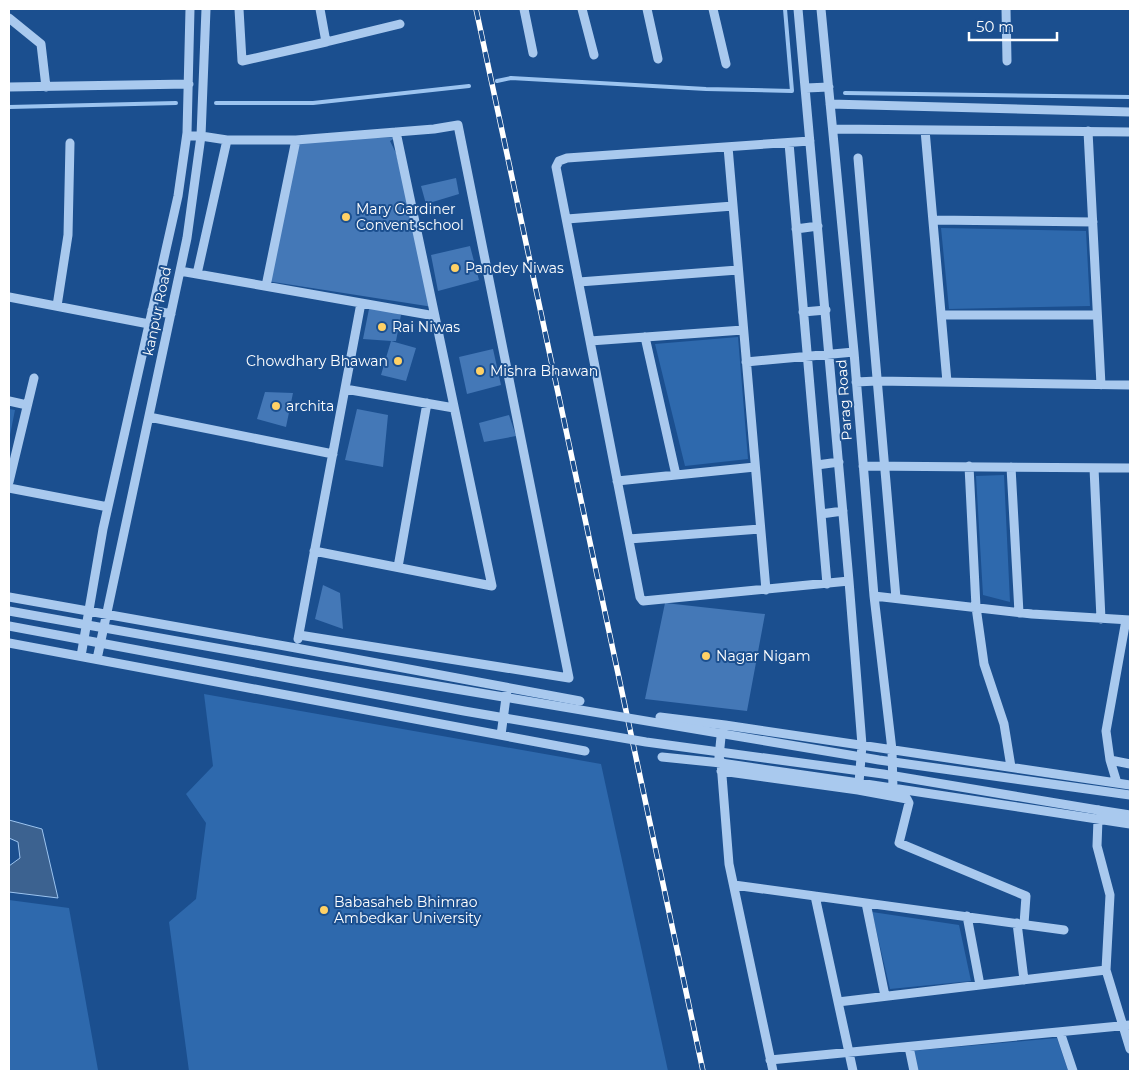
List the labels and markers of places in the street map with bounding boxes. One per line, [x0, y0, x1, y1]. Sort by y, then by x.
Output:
place label: Mary Gardiner Convent school [356, 200, 464, 234]
marker: Mary Gardiner Convent school [340, 211, 352, 223]
place label: Pandey Niwas [465, 259, 564, 277]
marker: Pandey Niwas [449, 262, 461, 274]
place label: Rai Niwas [392, 318, 460, 336]
marker: Rai Niwas [376, 321, 388, 333]
place label: Chowdhary Bhawan [246, 352, 388, 370]
marker: Chowdhary Bhawan [392, 355, 404, 367]
place label: Mishra Bhawan [490, 362, 598, 380]
marker: Mishra Bhawan [474, 365, 486, 377]
place label: archita [286, 397, 334, 415]
marker: archita [270, 400, 282, 412]
place label: Nagar Nigam [716, 647, 811, 665]
marker: Nagar Nigam [700, 650, 712, 662]
place label: Babasaheb Bhimrao Ambedkar University [334, 893, 482, 927]
marker: Babasaheb Bhimrao Ambedkar University [318, 904, 330, 916]

